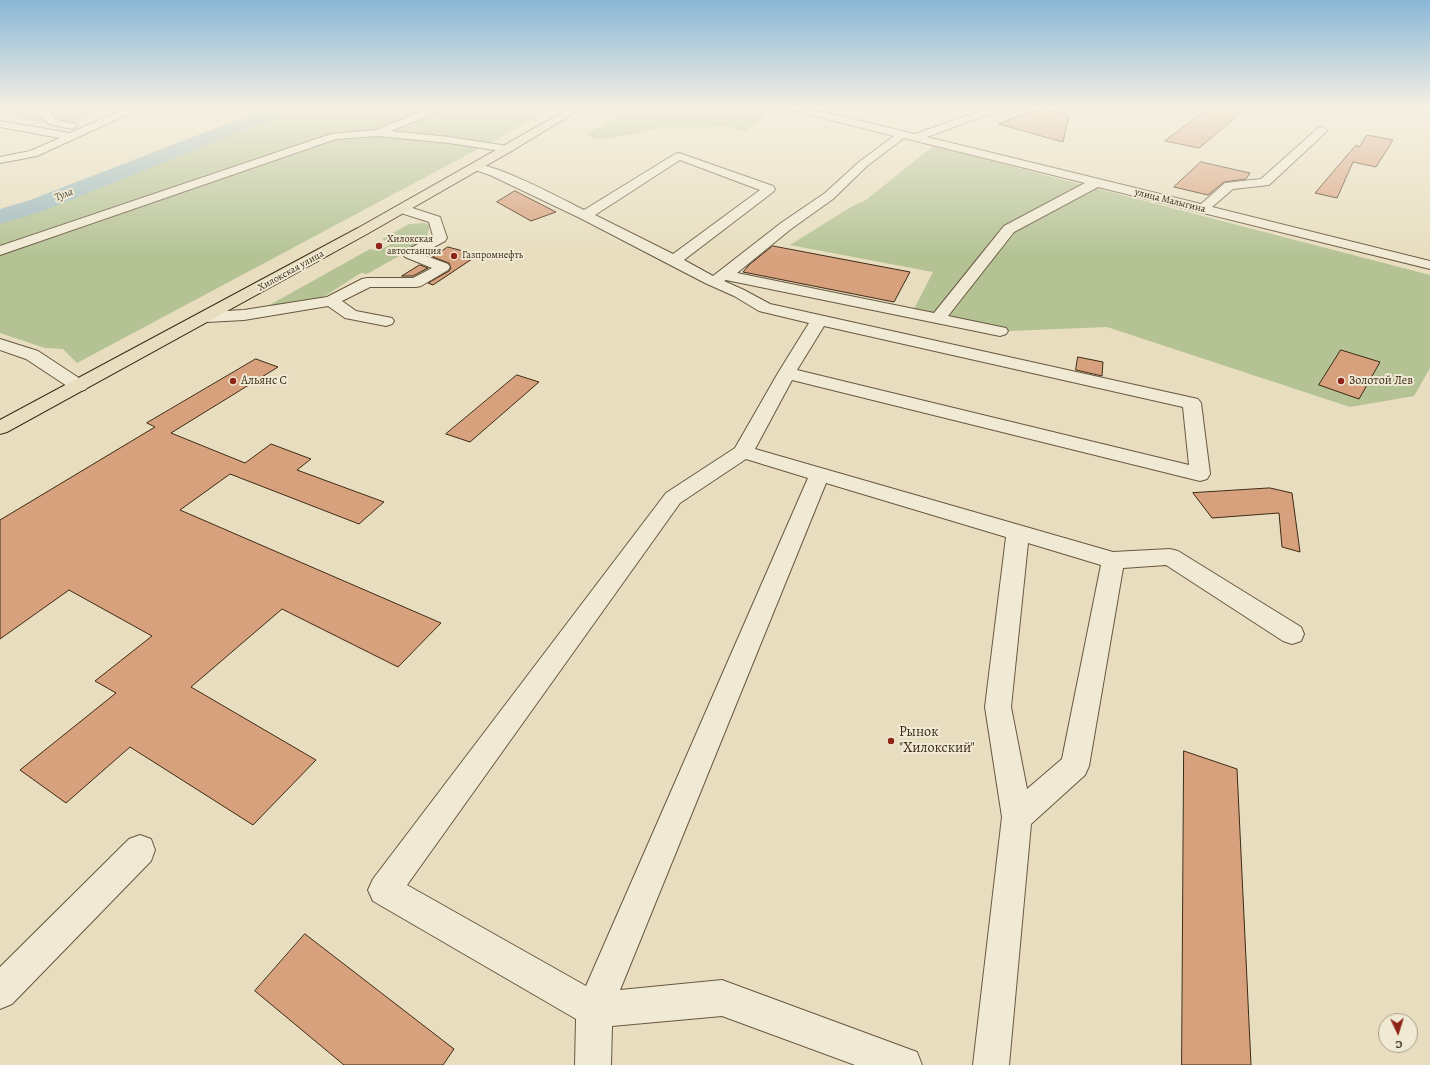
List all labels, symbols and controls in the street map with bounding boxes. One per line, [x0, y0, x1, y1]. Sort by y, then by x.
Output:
water label: Тула [53, 185, 75, 205]
street label: улица Малыгина [1133, 186, 1207, 216]
place label: Хилокская автостанция [387, 234, 441, 258]
marker: Хилокская автостанция [374, 241, 384, 251]
street label: Хилокская улица [256, 248, 326, 294]
place label: Газпромнефть [462, 250, 523, 262]
marker: Газпромнефть [449, 251, 459, 261]
place label: Альянс С [241, 374, 287, 388]
place label: Золотой Лев [1349, 374, 1413, 388]
marker: Альянс С [228, 376, 238, 386]
marker: Золотой Лев [1336, 376, 1346, 386]
place label: Рынок "Хилокский" [899, 725, 975, 758]
marker: Рынок "Хилокский" [886, 736, 896, 746]
north arrow [1378, 1013, 1418, 1053]
text: С [1395, 1037, 1403, 1052]

